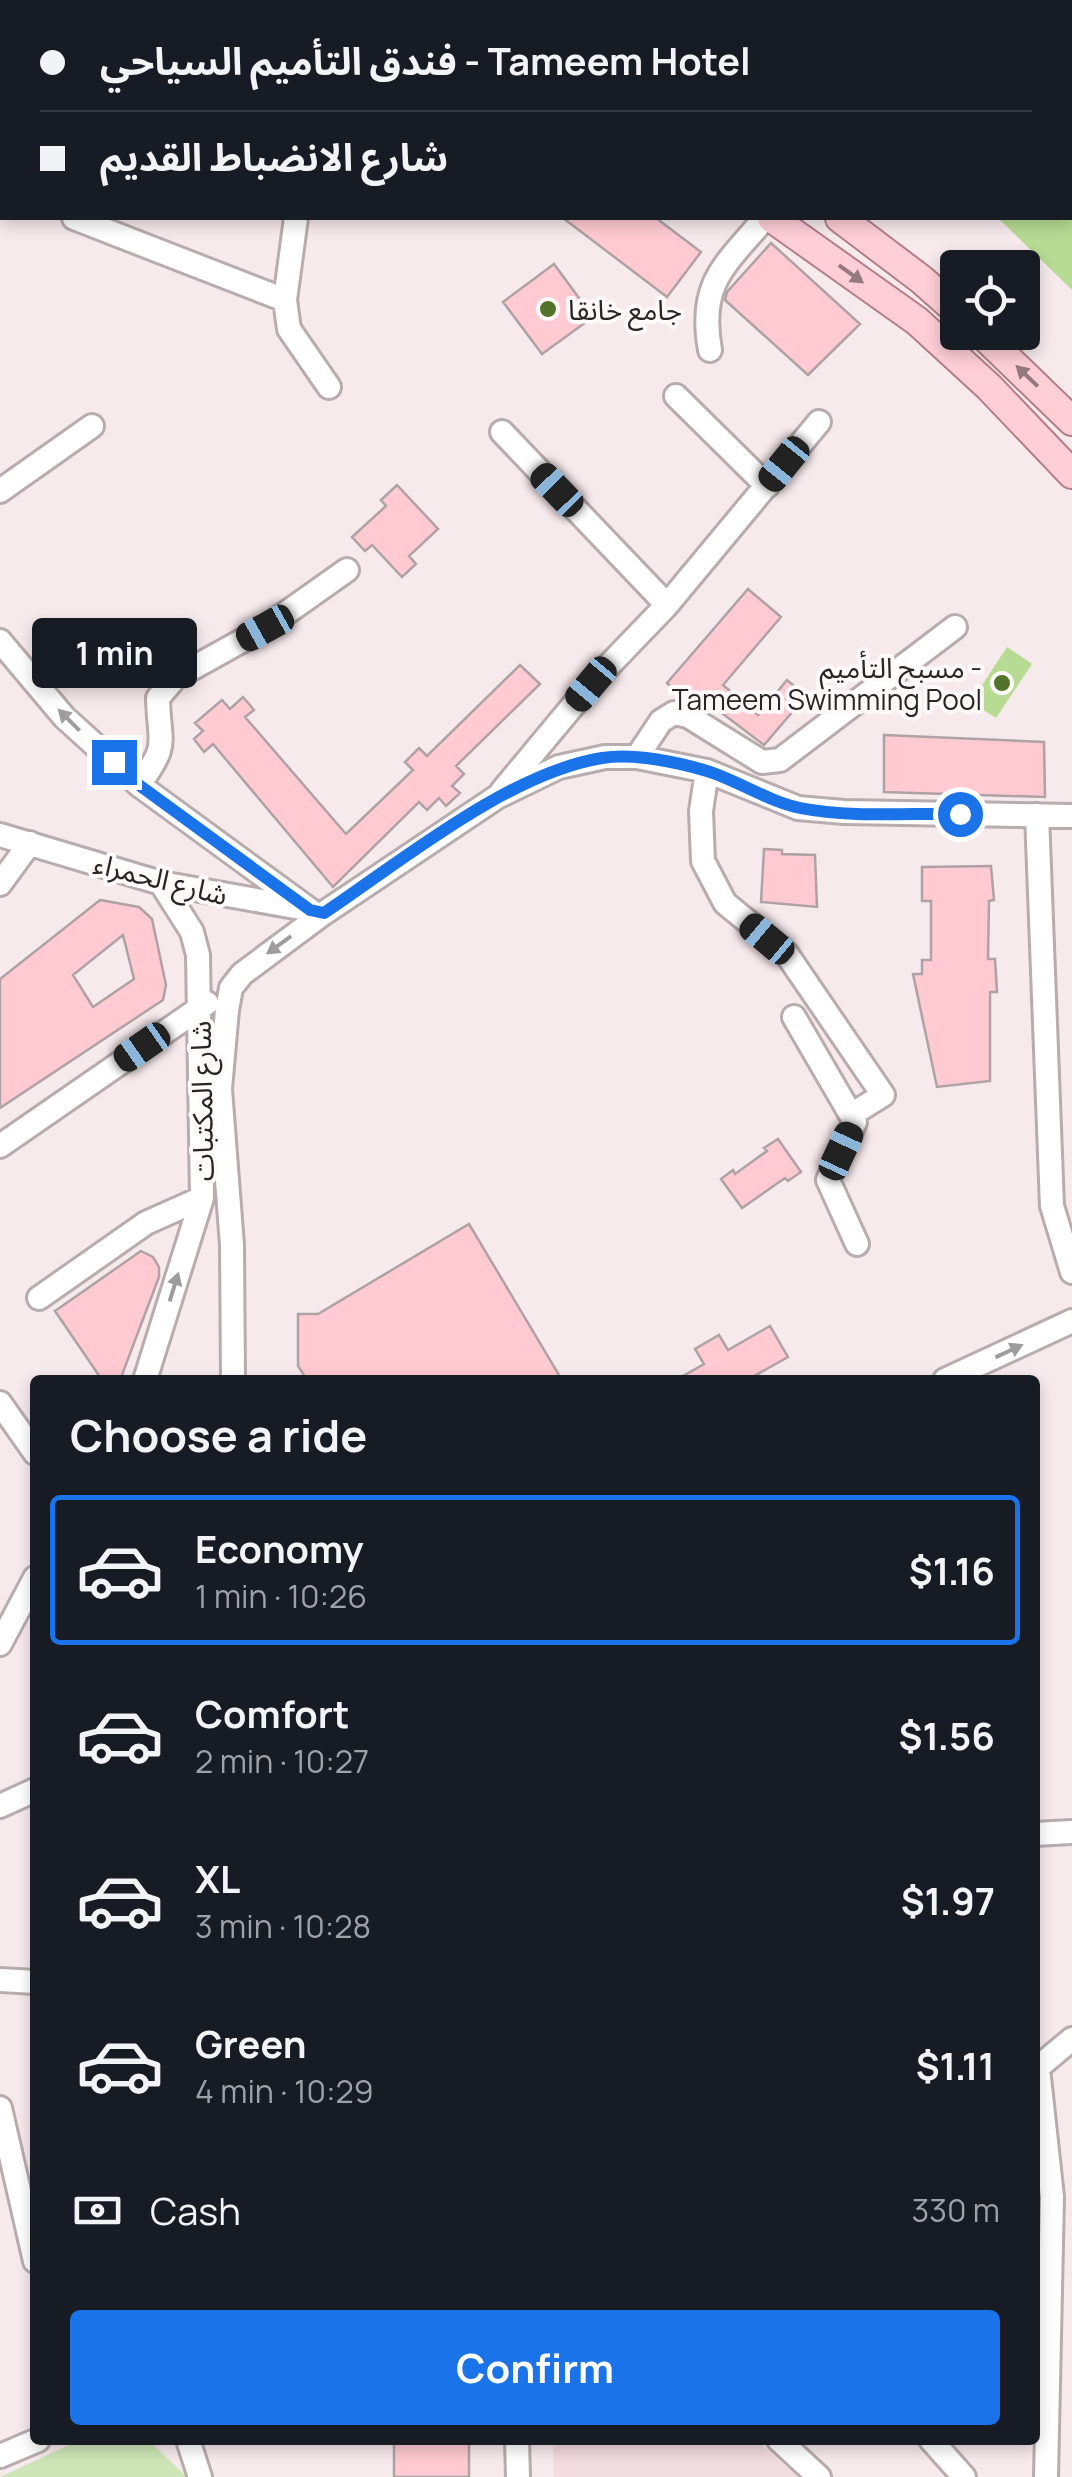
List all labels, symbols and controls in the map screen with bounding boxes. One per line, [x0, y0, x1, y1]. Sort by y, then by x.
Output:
text: فندق التأميم السياحي - Tameem Hotel [100, 34, 751, 86]
text: شارع الانضباط القديم [100, 130, 448, 182]
map controls [940, 250, 1040, 350]
button: locate [940, 250, 1040, 350]
one-way arrow [838, 264, 865, 283]
place label: جامع خانقا [568, 290, 682, 331]
marker: جامع خانقا [537, 298, 559, 320]
one-way arrow [1015, 365, 1039, 388]
car [753, 431, 815, 497]
car [525, 458, 589, 522]
car [231, 600, 299, 656]
callout: 1 min [32, 617, 196, 687]
text: 1 min [75, 631, 154, 675]
place label: مسبح التأميم - Tameem Swimming Pool [672, 648, 982, 718]
car [560, 651, 622, 717]
marker: مسبح التأميم - Tameem Swimming Pool [991, 672, 1013, 694]
one-way arrow [58, 709, 82, 733]
route end [92, 740, 137, 785]
route start [938, 792, 983, 837]
street label: شارع الحمراء [89, 843, 232, 916]
car [734, 908, 800, 970]
one-way arrow [266, 935, 292, 954]
car [109, 1018, 175, 1076]
street label: شارع المكتبات [181, 1020, 224, 1182]
car [815, 1117, 867, 1185]
one-way arrow [168, 1272, 183, 1302]
one-way arrow [995, 1343, 1024, 1360]
text: Choose a ride [70, 1404, 367, 1466]
text: Economy [195, 1522, 364, 1574]
icon: car [75, 1525, 165, 1615]
text: $1.16 [909, 1544, 995, 1596]
text: 1 min · 10:26 [195, 1574, 367, 1618]
text: Comfort [195, 1687, 349, 1739]
icon: car [75, 1690, 165, 1780]
text: $1.56 [899, 1709, 995, 1761]
text: 2 min · 10:27 [195, 1739, 369, 1783]
text: XL [195, 1852, 240, 1904]
icon: car [75, 1855, 165, 1945]
text: $1.97 [901, 1874, 995, 1926]
text: 3 min · 10:28 [195, 1904, 371, 1948]
text: Green [195, 2017, 307, 2069]
icon: car [75, 2020, 165, 2110]
text: $1.11 [916, 2039, 995, 2091]
text: 4 min · 10:29 [195, 2069, 374, 2113]
icon: cash [70, 2183, 125, 2238]
text: Cash [150, 2184, 241, 2236]
text: 330 m [912, 2188, 1000, 2232]
button: Confirm [70, 2310, 1000, 2425]

